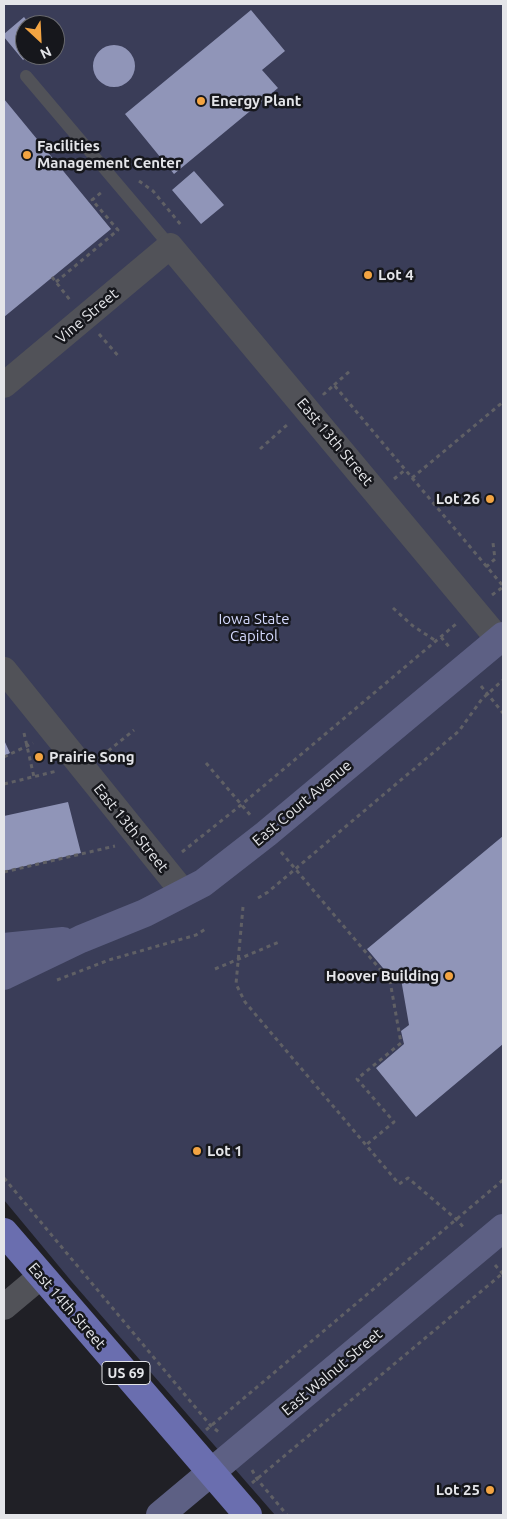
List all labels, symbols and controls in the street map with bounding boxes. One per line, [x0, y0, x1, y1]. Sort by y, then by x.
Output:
north arrow [15, 15, 65, 65]
text: N [38, 43, 54, 62]
place label: Energy Plant [211, 92, 301, 110]
marker: Energy Plant [195, 95, 207, 107]
place label: Facilities Management Center [37, 137, 181, 172]
marker: Facilities Management Center [21, 149, 33, 161]
place label: Lot 4 [378, 266, 414, 284]
marker: Lot 4 [362, 269, 374, 281]
street label: Vine Street [52, 285, 122, 347]
street label: East 13th Street [293, 395, 377, 489]
place label: Lot 26 [436, 490, 480, 508]
marker: Lot 26 [484, 493, 496, 505]
park label: Iowa State Capitol [219, 610, 289, 645]
place label: Prairie Song [49, 748, 135, 766]
marker: Prairie Song [33, 751, 45, 763]
street label: East Court Avenue [249, 756, 355, 850]
street label: East 13th Street [90, 780, 172, 876]
place label: Hoover Building [326, 967, 439, 985]
marker: Hoover Building [443, 970, 455, 982]
place label: Lot 1 [207, 1142, 243, 1160]
marker: Lot 1 [191, 1145, 203, 1157]
street label: East 14th Street [25, 1259, 109, 1353]
street label: East Walnut Street [278, 1325, 386, 1419]
road number: US 69 [102, 1362, 150, 1385]
place label: Lot 25 [436, 1481, 480, 1499]
marker: Lot 25 [484, 1484, 496, 1496]

